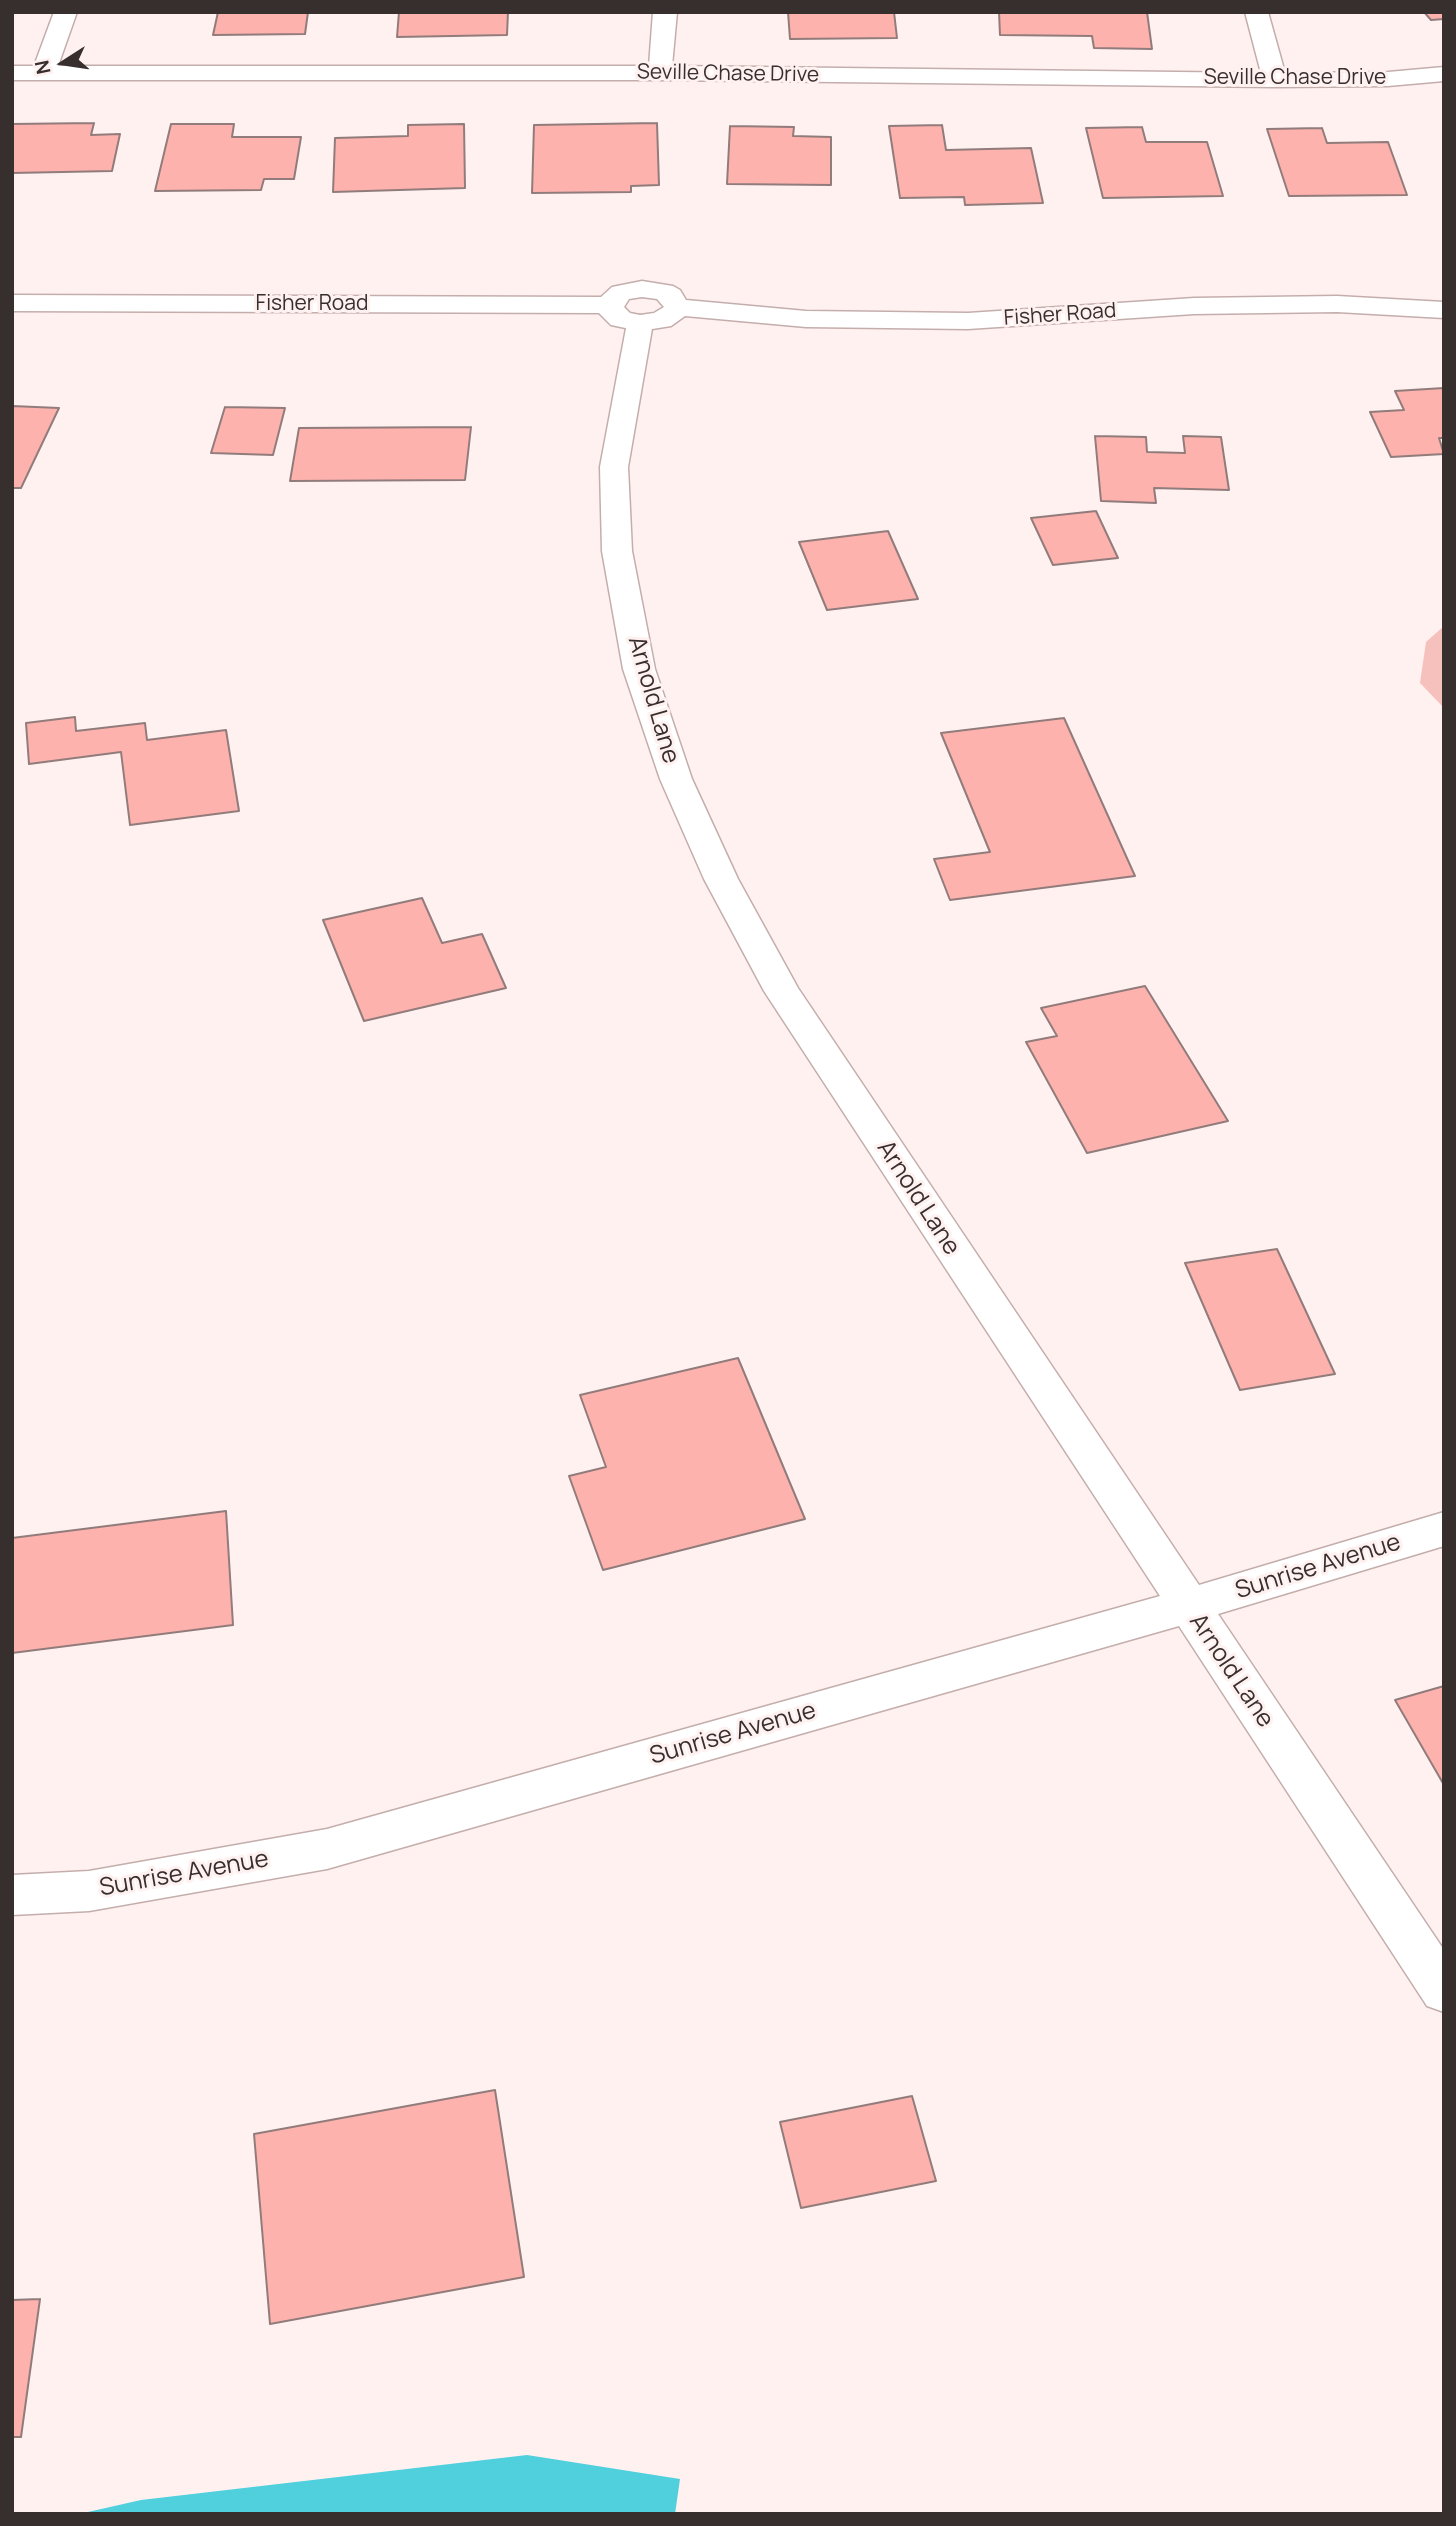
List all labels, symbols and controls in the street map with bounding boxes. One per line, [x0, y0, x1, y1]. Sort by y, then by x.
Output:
north arrow [28, 28, 98, 98]
text: N [28, 58, 57, 77]
street label: Seville Chase Drive [637, 60, 819, 88]
street label: Seville Chase Drive [1204, 65, 1386, 91]
street label: Fisher Road [256, 291, 368, 317]
street label: Fisher Road [1003, 298, 1117, 332]
street label: Arnold Lane [621, 633, 685, 767]
street label: Arnold Lane [870, 1135, 966, 1261]
street label: Sunrise Avenue [1232, 1528, 1404, 1606]
street label: Arnold Lane [1183, 1609, 1279, 1733]
street label: Sunrise Avenue [647, 1697, 819, 1771]
street label: Sunrise Avenue [97, 1845, 271, 1903]

